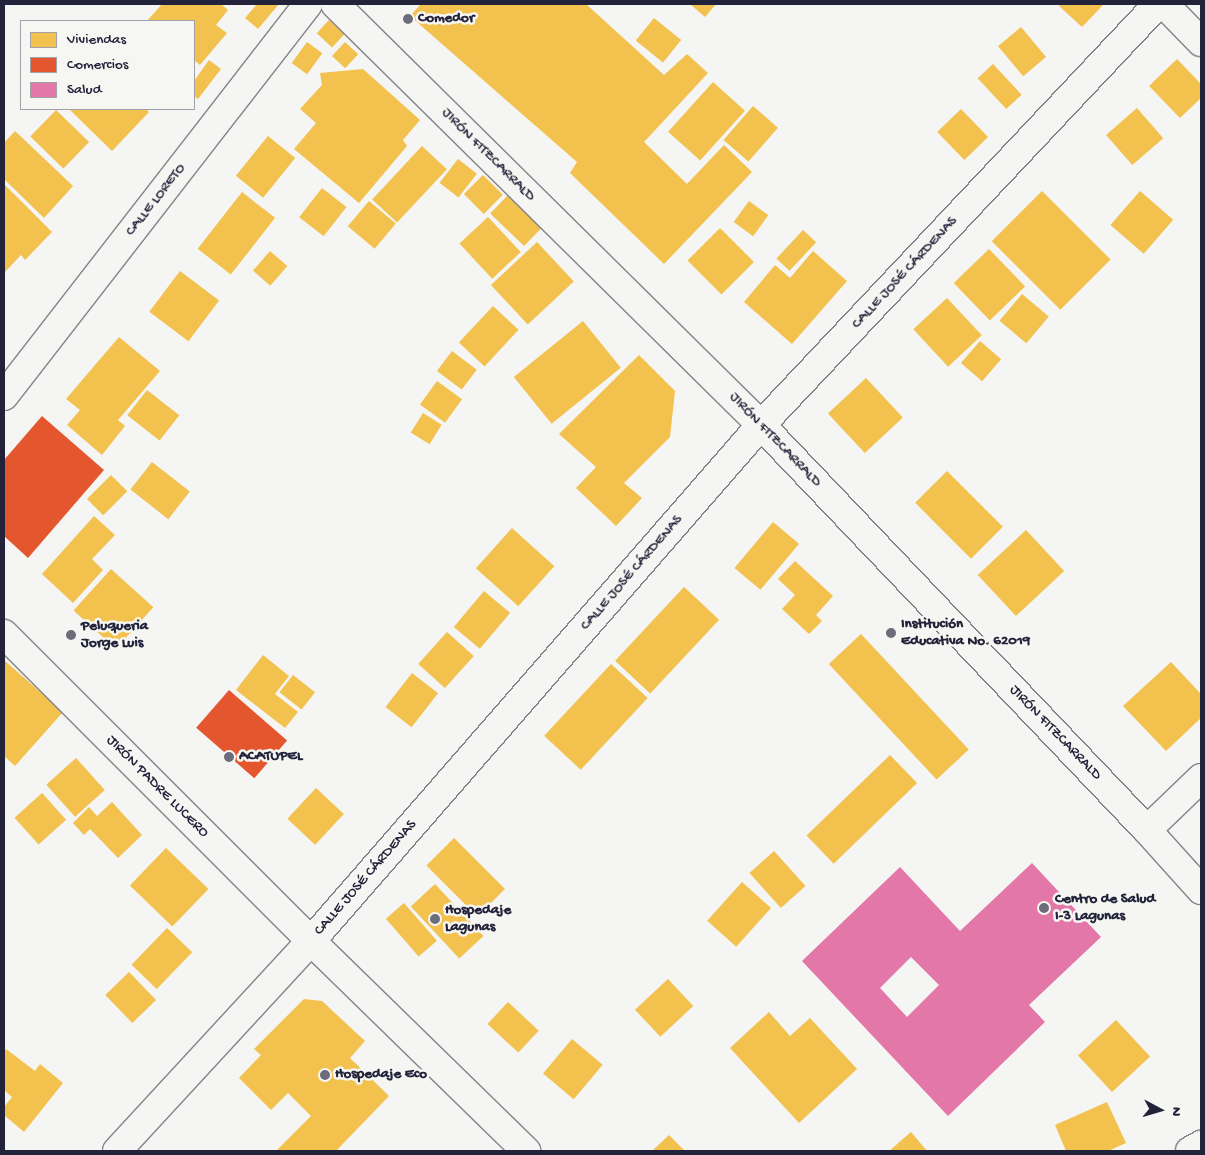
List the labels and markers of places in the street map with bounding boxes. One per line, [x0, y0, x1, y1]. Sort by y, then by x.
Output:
place label: Comedor [418, 10, 474, 28]
marker: Comedor [402, 13, 414, 25]
place label: Institución Educativa No. 62019 [901, 615, 1030, 650]
place label: Peluqueria Jorge Luis [81, 617, 148, 652]
marker: Institución Educativa No. 62019 [885, 627, 897, 639]
marker: Peluqueria Jorge Luis [65, 629, 77, 641]
place label: ACATUPEL [239, 748, 302, 766]
marker: ACATUPEL [223, 751, 235, 763]
place label: Centro de Salud I-3 Lagunas [1055, 890, 1155, 925]
place label: Hospedaje Lagunas [445, 901, 511, 936]
marker: Centro de Salud I-3 Lagunas [1037, 901, 1051, 915]
marker: Hospedaje Lagunas [429, 913, 441, 925]
place label: Hospedaje Eco [335, 1066, 427, 1084]
marker: Hospedaje Eco [319, 1069, 331, 1081]

